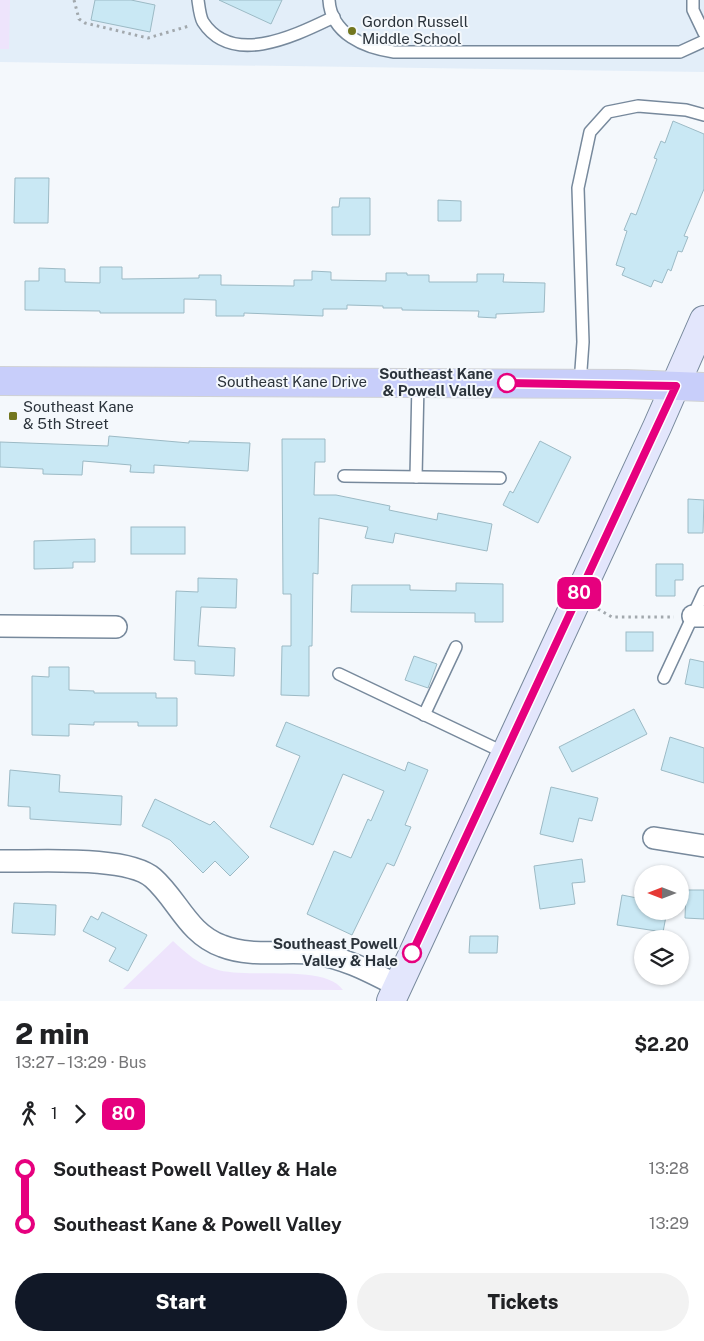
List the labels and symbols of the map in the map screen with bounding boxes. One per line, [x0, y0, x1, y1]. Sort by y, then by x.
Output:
place label: Gordon Russell Middle School [362, 13, 468, 47]
marker: Gordon Russell Middle School [346, 25, 358, 37]
place label: Southeast Kane & Powell Valley [379, 365, 494, 399]
street label: Southeast Kane Drive [217, 373, 367, 390]
marker: Southeast Kane & Powell Valley [497, 373, 517, 393]
place label: Southeast Kane & 5th Street [23, 398, 134, 432]
marker: Southeast Kane & 5th Street [7, 410, 19, 422]
line badge: 80 [556, 577, 602, 609]
north arrow [634, 865, 689, 920]
place label: Southeast Powell Valley & Hale [273, 935, 398, 969]
marker: Southeast Powell Valley & Hale [402, 943, 422, 963]

